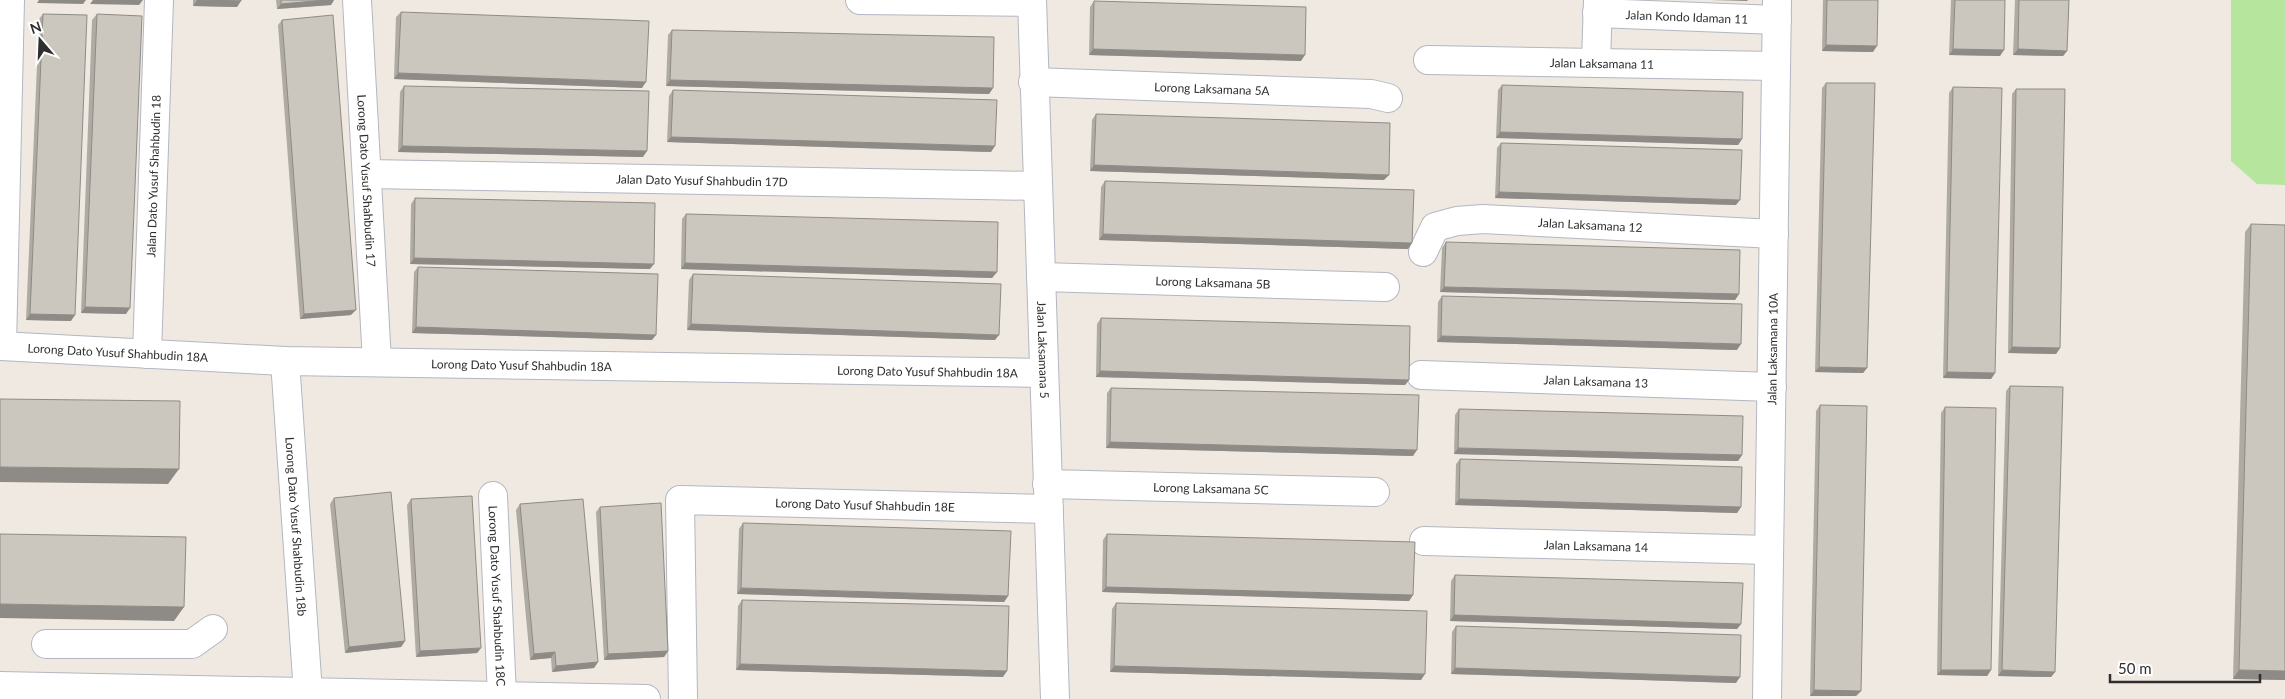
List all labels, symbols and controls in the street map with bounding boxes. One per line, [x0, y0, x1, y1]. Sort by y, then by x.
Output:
street label: Jalan Kondo Idaman 11 [1625, 7, 1748, 26]
north arrow [15, 15, 65, 65]
text: N [28, 17, 43, 37]
street label: Jalan Laksamana 11 [1550, 55, 1654, 71]
street label: Lorong Laksamana 5A [1154, 79, 1271, 98]
street label: Lorong Dato Yusuf Shahbudin 17 [355, 94, 379, 267]
street label: Jalan Dato Yusuf Shahbudin 18 [143, 95, 163, 258]
street label: Jalan Dato Yusuf Shahbudin 17D [616, 171, 788, 189]
street label: Jalan Laksamana 12 [1538, 214, 1643, 235]
street label: Lorong Laksamana 5B [1155, 273, 1271, 291]
street label: Jalan Laksamana 10A [1764, 292, 1780, 405]
street label: Jalan Laksamana 5 [1034, 301, 1053, 399]
street label: Lorong Dato Yusuf Shahbudin 18A [27, 340, 209, 364]
street label: Lorong Dato Yusuf Shahbudin 18A [431, 356, 613, 374]
street label: Lorong Dato Yusuf Shahbudin 18A [837, 362, 1019, 380]
street label: Jalan Laksamana 13 [1543, 372, 1648, 390]
street label: Lorong Dato Yusuf Shahbudin 18b [283, 437, 310, 617]
street label: Lorong Laksamana 5C [1153, 479, 1269, 497]
street label: Lorong Dato Yusuf Shahbudin 18E [775, 495, 955, 514]
street label: Lorong Dato Yusuf Shahbudin 18C [486, 505, 509, 687]
street label: Jalan Laksamana 14 [1544, 537, 1648, 554]
scale bar [2110, 652, 2260, 684]
text: 50 m [2118, 659, 2152, 677]

